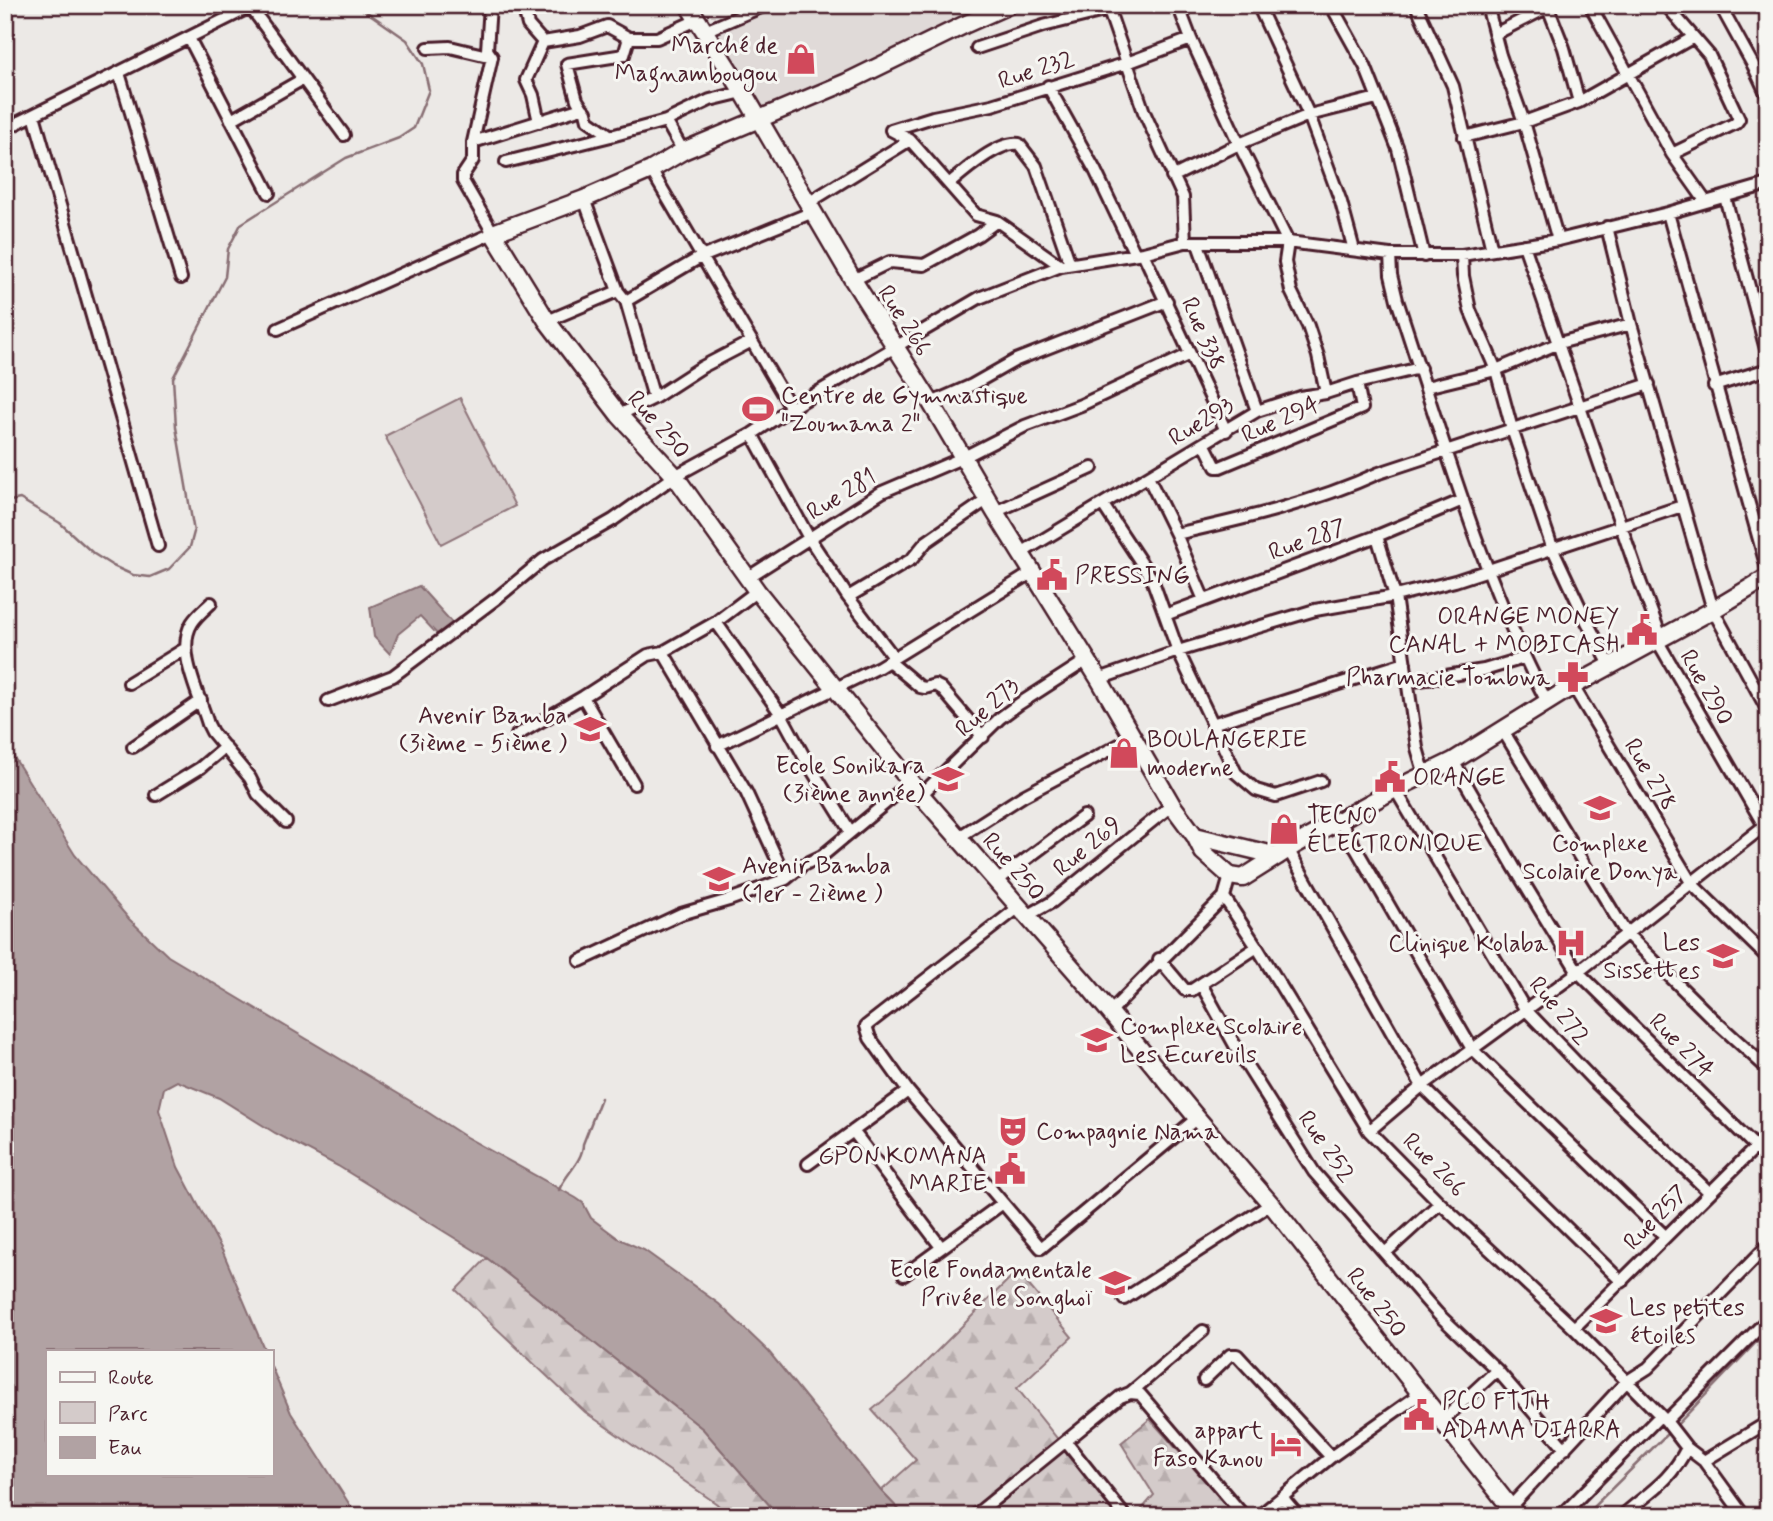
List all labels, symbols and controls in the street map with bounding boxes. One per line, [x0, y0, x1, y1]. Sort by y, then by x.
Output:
place label: Marché de Magnambougou [615, 31, 778, 93]
shop icon: Marché de Magnambougou [784, 42, 818, 76]
street label: Rue 232 [994, 44, 1079, 97]
street label: Rue 266 [869, 279, 938, 362]
street label: Rue 338 [1173, 293, 1232, 375]
place label: Centre de Gymnastique "Zoumana 2" [781, 381, 1028, 440]
street label: Rue 250 [620, 384, 696, 466]
street label: Rue 294 [1237, 389, 1325, 451]
street label: Rue293 [1163, 390, 1241, 454]
sports icon: Centre de Gymnastique "Zoumana 2" [741, 392, 775, 426]
street label: Rue 281 [801, 462, 882, 528]
street label: Rue 287 [1264, 512, 1351, 569]
public building icon: PRESSING [1035, 558, 1069, 592]
place label: PRESSING [1075, 561, 1190, 592]
place label: ORANGE MONEY CANAL + MOBICASH [1388, 602, 1619, 661]
public building icon: ORANGE MONEY CANAL + MOBICASH [1625, 613, 1659, 647]
street label: Rue 290 [1672, 644, 1740, 731]
pharmacy icon: Pharmacie Tombwa [1556, 660, 1590, 694]
place label: Pharmacie Tombwa [1346, 663, 1551, 694]
street label: Rue 273 [949, 671, 1027, 745]
place label: Avenir Bamba (3ième - 5ième ) [399, 701, 567, 760]
school or university icon: Avenir Bamba (3ième - 5ième ) [573, 712, 607, 746]
place label: BOULANGERIE moderne [1147, 725, 1307, 784]
street label: Rue 278 [1616, 733, 1683, 817]
shop icon: BOULANGERIE moderne [1107, 736, 1141, 770]
place label: Ecole Sonikara (3ième année) [776, 751, 925, 810]
public building icon: ORANGE [1373, 760, 1407, 794]
school or university icon: Ecole Sonikara (3ième année) [931, 762, 965, 796]
place label: ORANGE [1413, 763, 1505, 794]
school or university icon: Complexe Scolaire Donya [1583, 791, 1617, 825]
place label: TECNO ÉLECTRONIQUE [1307, 801, 1483, 860]
street label: Rue 269 [1047, 810, 1129, 884]
shop icon: TECNO ÉLECTRONIQUE [1267, 812, 1301, 846]
street label: Rue 250 [975, 826, 1051, 908]
place label: Complexe Scolaire Donya [1523, 829, 1678, 888]
place label: Avenir Bamba (1er - 2ième ) [742, 851, 891, 910]
school or university icon: Avenir Bamba (1er - 2ième ) [702, 862, 736, 896]
hospital icon: Clinique Kolaba [1554, 926, 1588, 960]
place label: Les Sissettes [1603, 928, 1700, 987]
place label: Clinique Kolaba [1388, 929, 1549, 960]
school or university icon: Les Sissettes [1706, 939, 1740, 973]
street label: Rue 272 [1521, 970, 1597, 1052]
street label: Rue 274 [1642, 1007, 1720, 1085]
place label: Complexe Scolaire Les Ecureuils [1120, 1012, 1303, 1071]
school or university icon: Complexe Scolaire Les Ecureuils [1080, 1023, 1114, 1057]
street label: Rue 252 [1290, 1105, 1362, 1189]
theatre icon: Compagnie Nama [996, 1114, 1030, 1148]
place label: Compagnie Nama [1036, 1117, 1219, 1148]
street label: Rue 266 [1395, 1126, 1473, 1204]
place label: GPON KOMANA MARIE [818, 1141, 987, 1200]
public building icon: GPON KOMANA MARIE [993, 1152, 1027, 1186]
street label: Rue 257 [1617, 1178, 1695, 1258]
place label: Ecole Fondamentale Privée le Songhoï [889, 1255, 1092, 1314]
street label: Rue 250 [1339, 1261, 1413, 1344]
school or university icon: Ecole Fondamentale Privée le Songhoï [1098, 1266, 1132, 1300]
place label: Les petites étoiles [1629, 1293, 1745, 1352]
school or university icon: Les petites étoiles [1589, 1304, 1623, 1338]
legend [46, 1350, 273, 1476]
text: Route [108, 1364, 154, 1392]
place label: PCO FTTH ADAMA DIARRA [1442, 1387, 1621, 1446]
public building icon: PCO FTTH ADAMA DIARRA [1402, 1398, 1436, 1432]
text: Parc [108, 1400, 148, 1428]
place label: appart Faso Kanou [1153, 1416, 1263, 1475]
hotel icon: appart Faso Kanou [1269, 1427, 1303, 1461]
text: Eau [108, 1434, 142, 1462]

